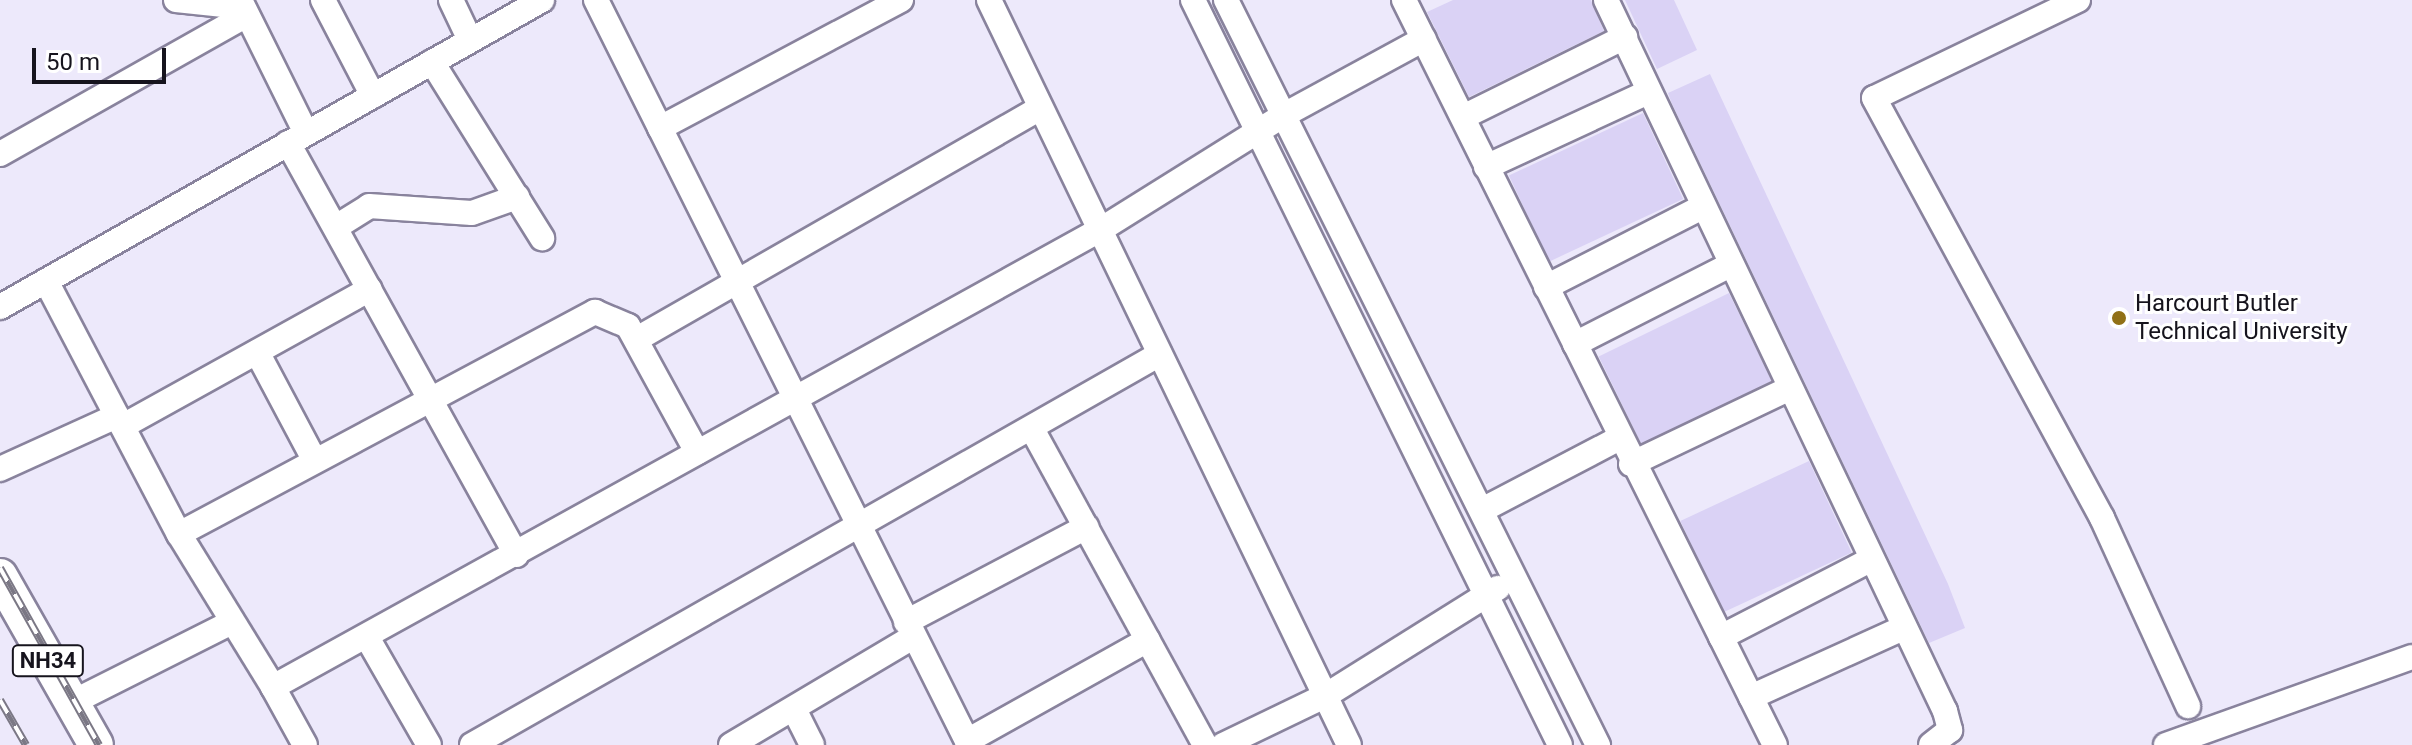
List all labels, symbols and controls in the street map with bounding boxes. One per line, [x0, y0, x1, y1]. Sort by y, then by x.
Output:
scale bar [36, 32, 170, 82]
text: 50 m [46, 48, 100, 76]
place label: Harcourt Butler Technical University [2135, 290, 2348, 346]
marker: Harcourt Butler Technical University [2110, 309, 2128, 327]
road number: NH34 [10, 643, 86, 679]

